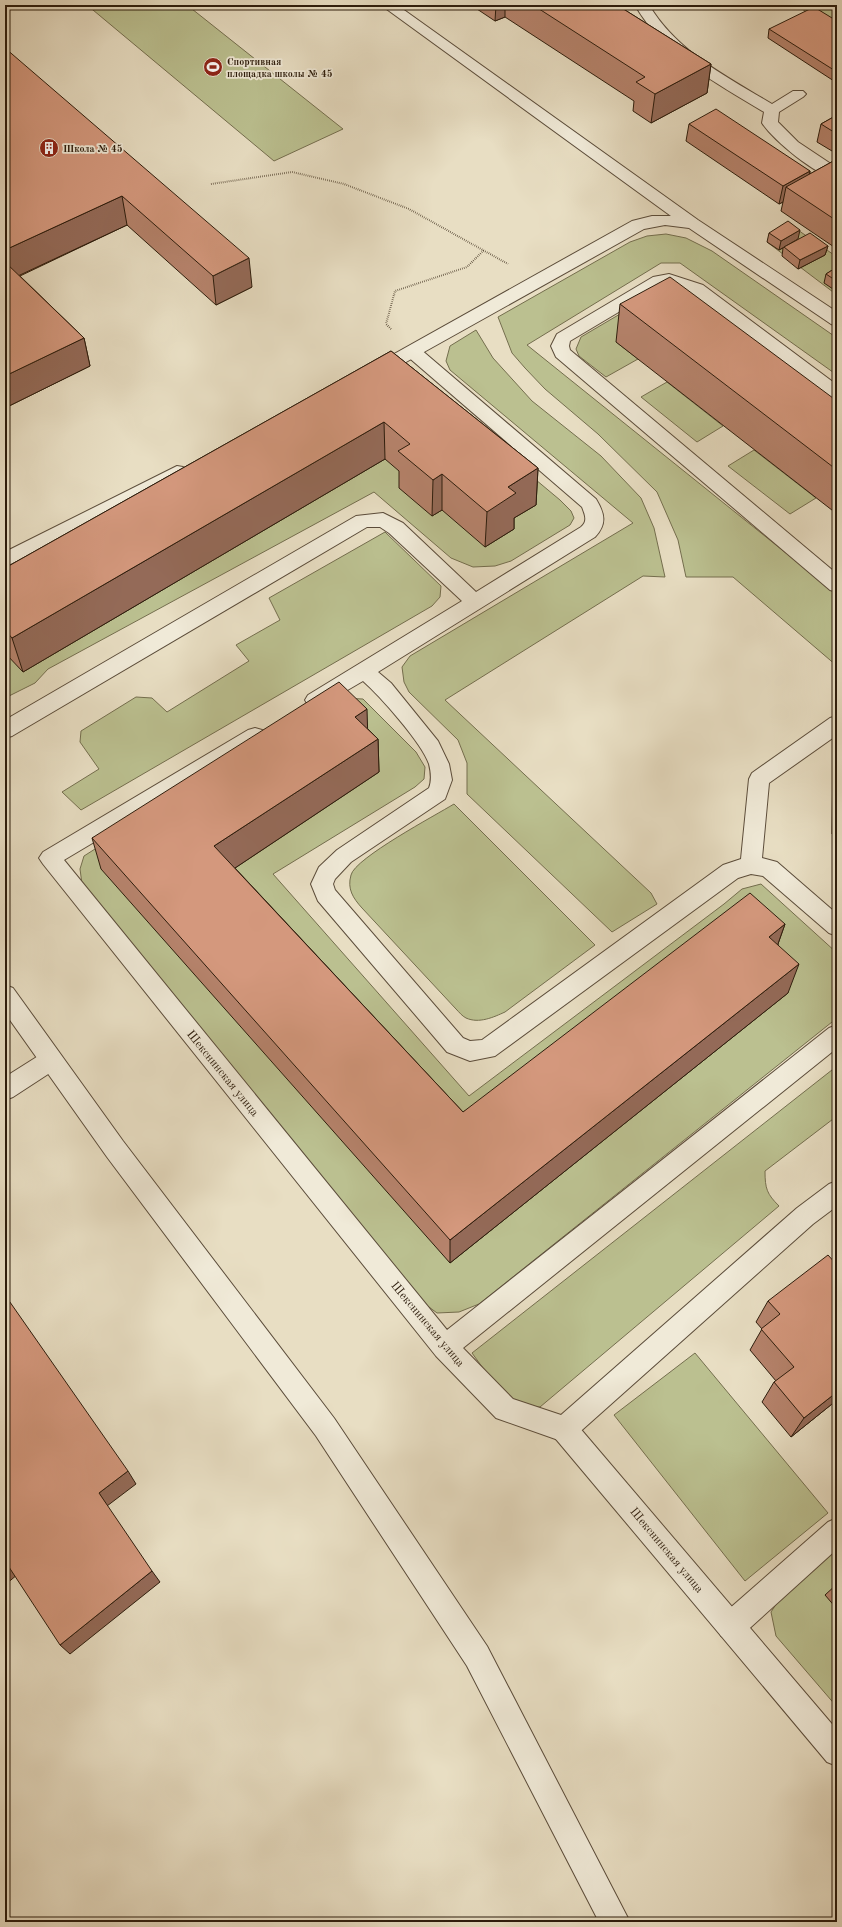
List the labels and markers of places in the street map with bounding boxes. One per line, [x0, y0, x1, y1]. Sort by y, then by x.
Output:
sports icon: Спортивная площадка школы № 45 [202, 56, 224, 78]
place label: Спортивная площадка школы № 45 [227, 57, 333, 79]
building icon: Школа № 45 [38, 137, 60, 159]
place label: Школа № 45 [63, 144, 123, 154]

